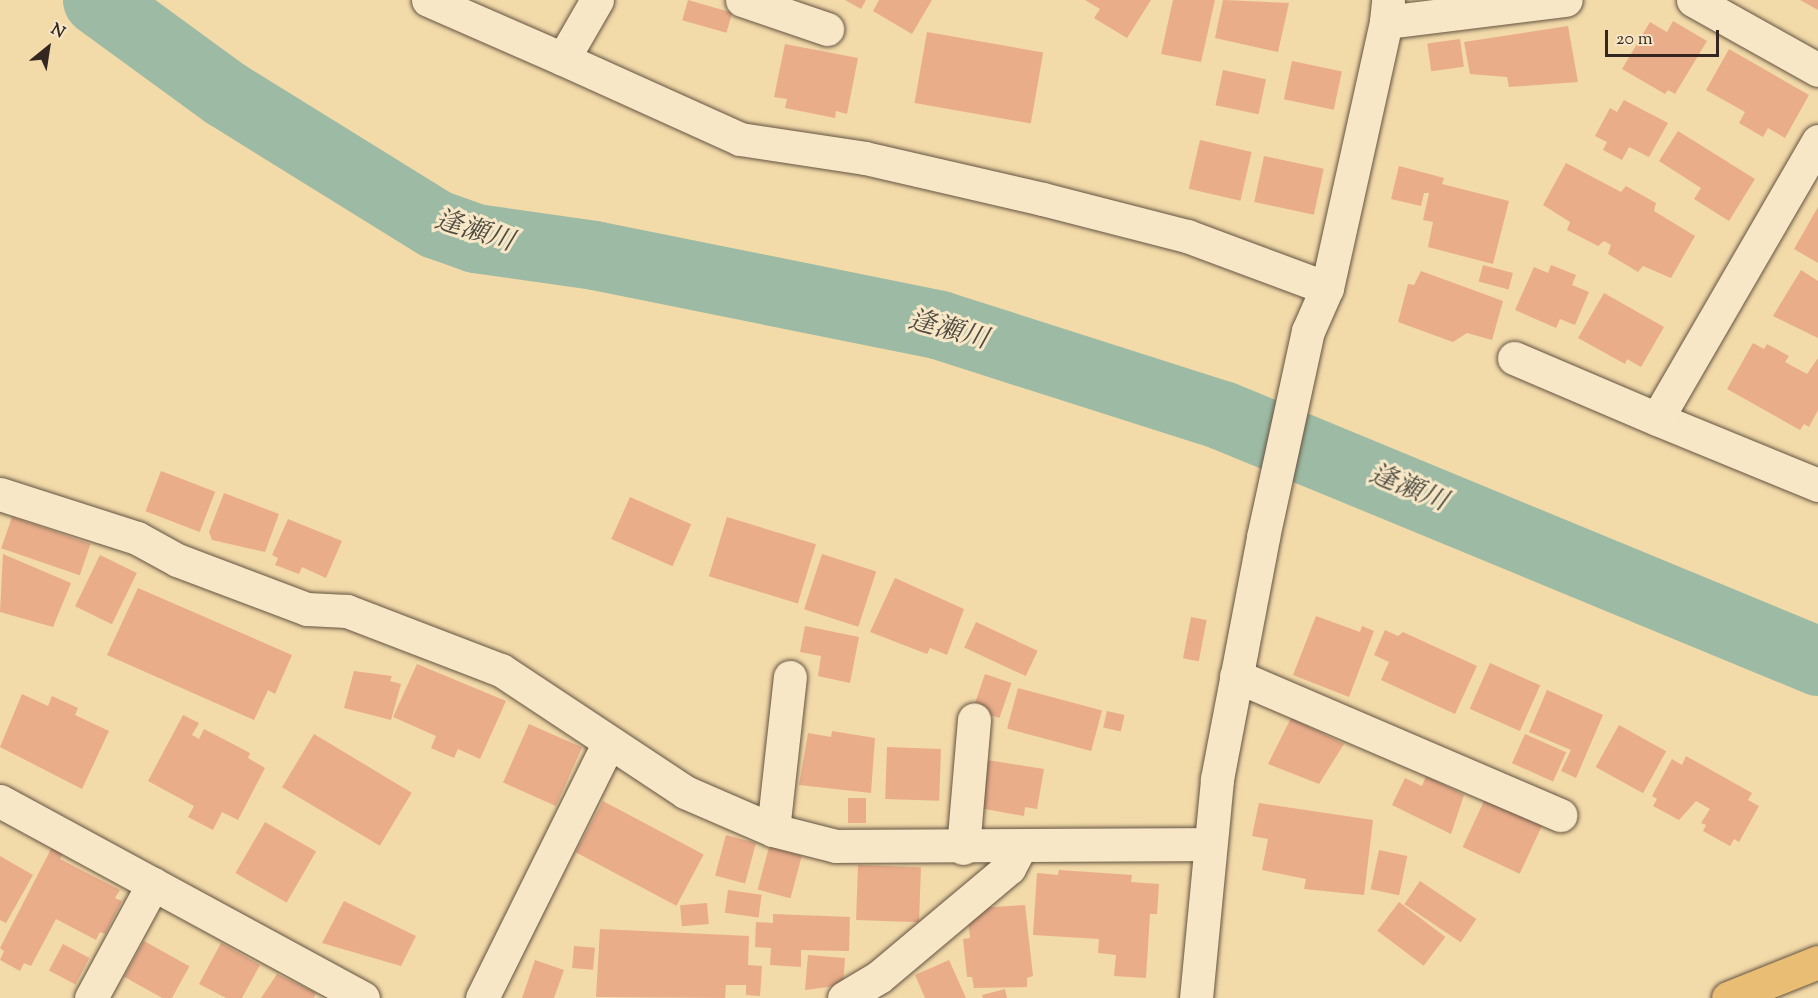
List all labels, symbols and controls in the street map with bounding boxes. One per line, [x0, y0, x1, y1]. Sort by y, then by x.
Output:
north arrow [18, 18, 78, 78]
scale bar [1608, 18, 1722, 56]
text: N [46, 19, 69, 45]
text: 20 m [1616, 27, 1653, 53]
water label: 逢瀬川 [431, 205, 517, 259]
water label: 逢瀬川 [905, 305, 991, 357]
water label: 逢瀬川 [1364, 459, 1452, 519]

